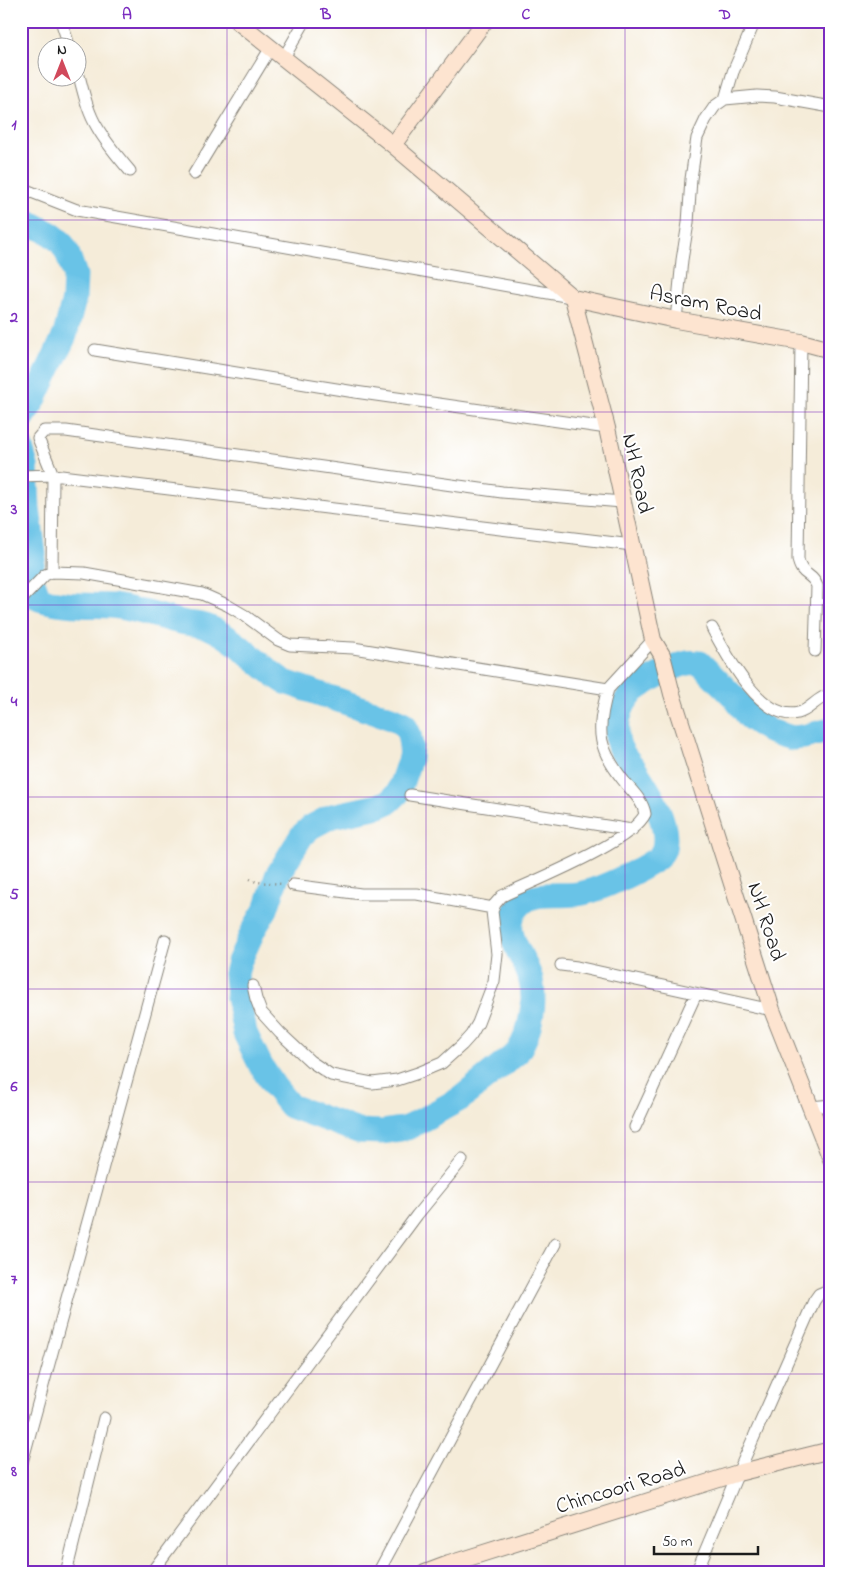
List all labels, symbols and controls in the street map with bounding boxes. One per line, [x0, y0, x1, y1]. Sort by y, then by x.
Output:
text: A [122, 3, 132, 27]
text: B [320, 3, 332, 27]
text: C [522, 3, 531, 27]
text: D [718, 3, 731, 27]
north arrow [38, 38, 88, 88]
text: N [57, 40, 67, 61]
text: 1 [11, 113, 17, 137]
street label: Asram Road [646, 278, 764, 332]
text: 2 [9, 306, 18, 330]
street label: NH Road [612, 431, 660, 517]
text: 3 [10, 498, 18, 522]
text: 4 [10, 690, 18, 714]
street label: NH Road [737, 878, 793, 965]
text: 5 [9, 883, 19, 907]
text: 6 [9, 1075, 18, 1099]
text: 7 [11, 1268, 18, 1292]
street label: Chincoori Road [552, 1454, 690, 1524]
text: 8 [10, 1460, 17, 1484]
scale bar [654, 1524, 758, 1556]
text: 50 m [662, 1531, 693, 1553]

